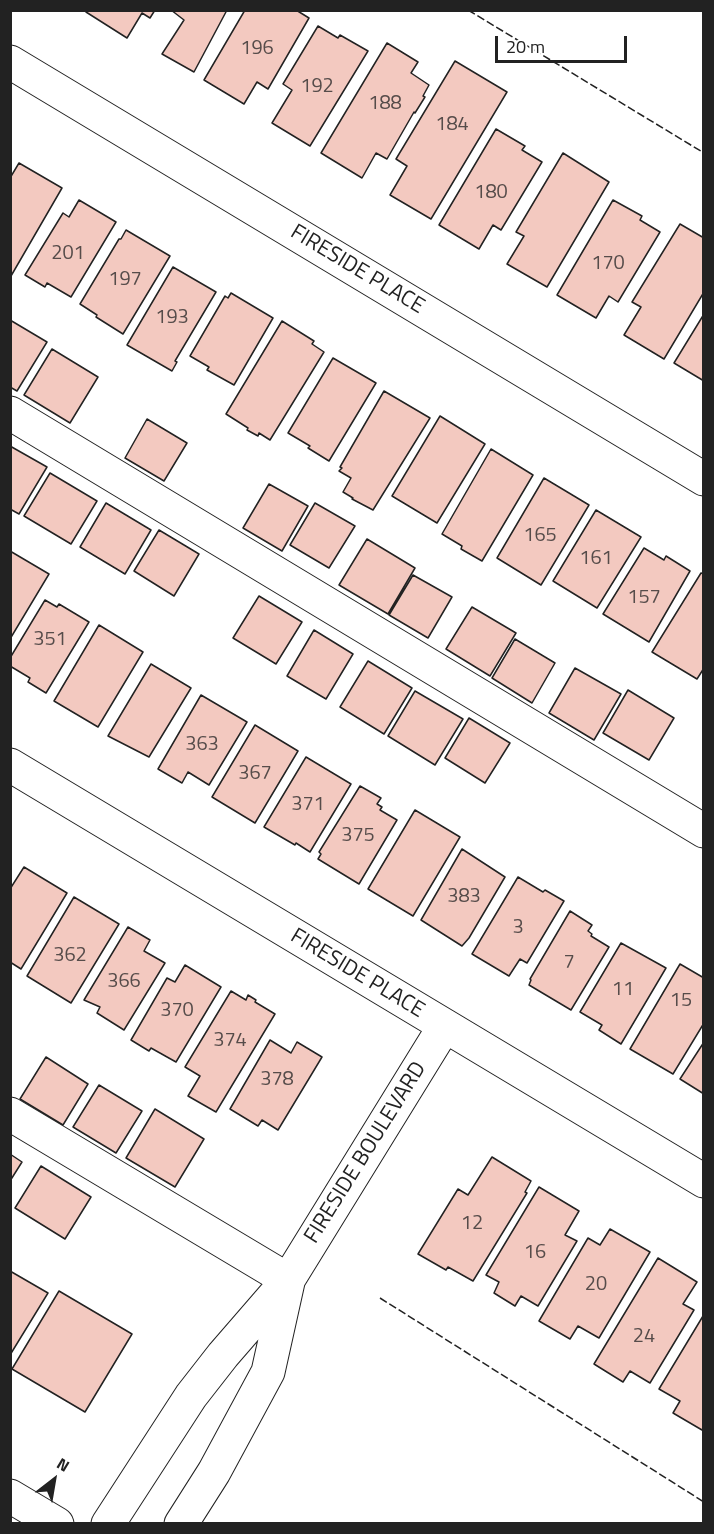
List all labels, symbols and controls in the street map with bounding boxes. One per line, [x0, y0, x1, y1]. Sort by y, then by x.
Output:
scale bar [498, 24, 630, 62]
text: 20 m [506, 33, 545, 60]
house number: 196 [240, 37, 274, 61]
house number: 192 [300, 75, 334, 99]
house number: 188 [368, 92, 402, 116]
house number: 184 [435, 113, 469, 137]
house number: 180 [474, 181, 508, 205]
street label: FIRESIDE PLACE [285, 220, 429, 320]
house number: 201 [51, 242, 85, 266]
house number: 170 [591, 252, 625, 276]
house number: 197 [108, 268, 142, 292]
house number: 193 [155, 306, 189, 330]
house number: 165 [523, 524, 557, 548]
house number: 161 [579, 547, 613, 571]
house number: 157 [627, 586, 661, 610]
house number: 351 [33, 628, 67, 652]
house number: 363 [185, 733, 219, 757]
house number: 367 [238, 762, 272, 786]
house number: 371 [291, 793, 325, 817]
house number: 375 [341, 824, 375, 848]
house number: 383 [447, 885, 481, 909]
house number: 3 [512, 916, 524, 940]
street label: FIRESIDE PLACE [285, 924, 429, 1024]
house number: 362 [53, 944, 87, 968]
house number: 7 [563, 951, 575, 975]
house number: 366 [107, 970, 141, 994]
house number: 11 [612, 978, 634, 1002]
house number: 15 [670, 989, 692, 1013]
house number: 370 [160, 999, 194, 1023]
house number: 374 [213, 1029, 247, 1053]
street label: FIRESIDE BOULEVARD [299, 1057, 433, 1249]
house number: 378 [260, 1068, 294, 1092]
house number: 12 [461, 1212, 483, 1236]
house number: 16 [524, 1241, 546, 1265]
house number: 20 [585, 1273, 607, 1297]
house number: 24 [633, 1325, 655, 1349]
north arrow [24, 1450, 84, 1510]
text: N [52, 1451, 74, 1478]

